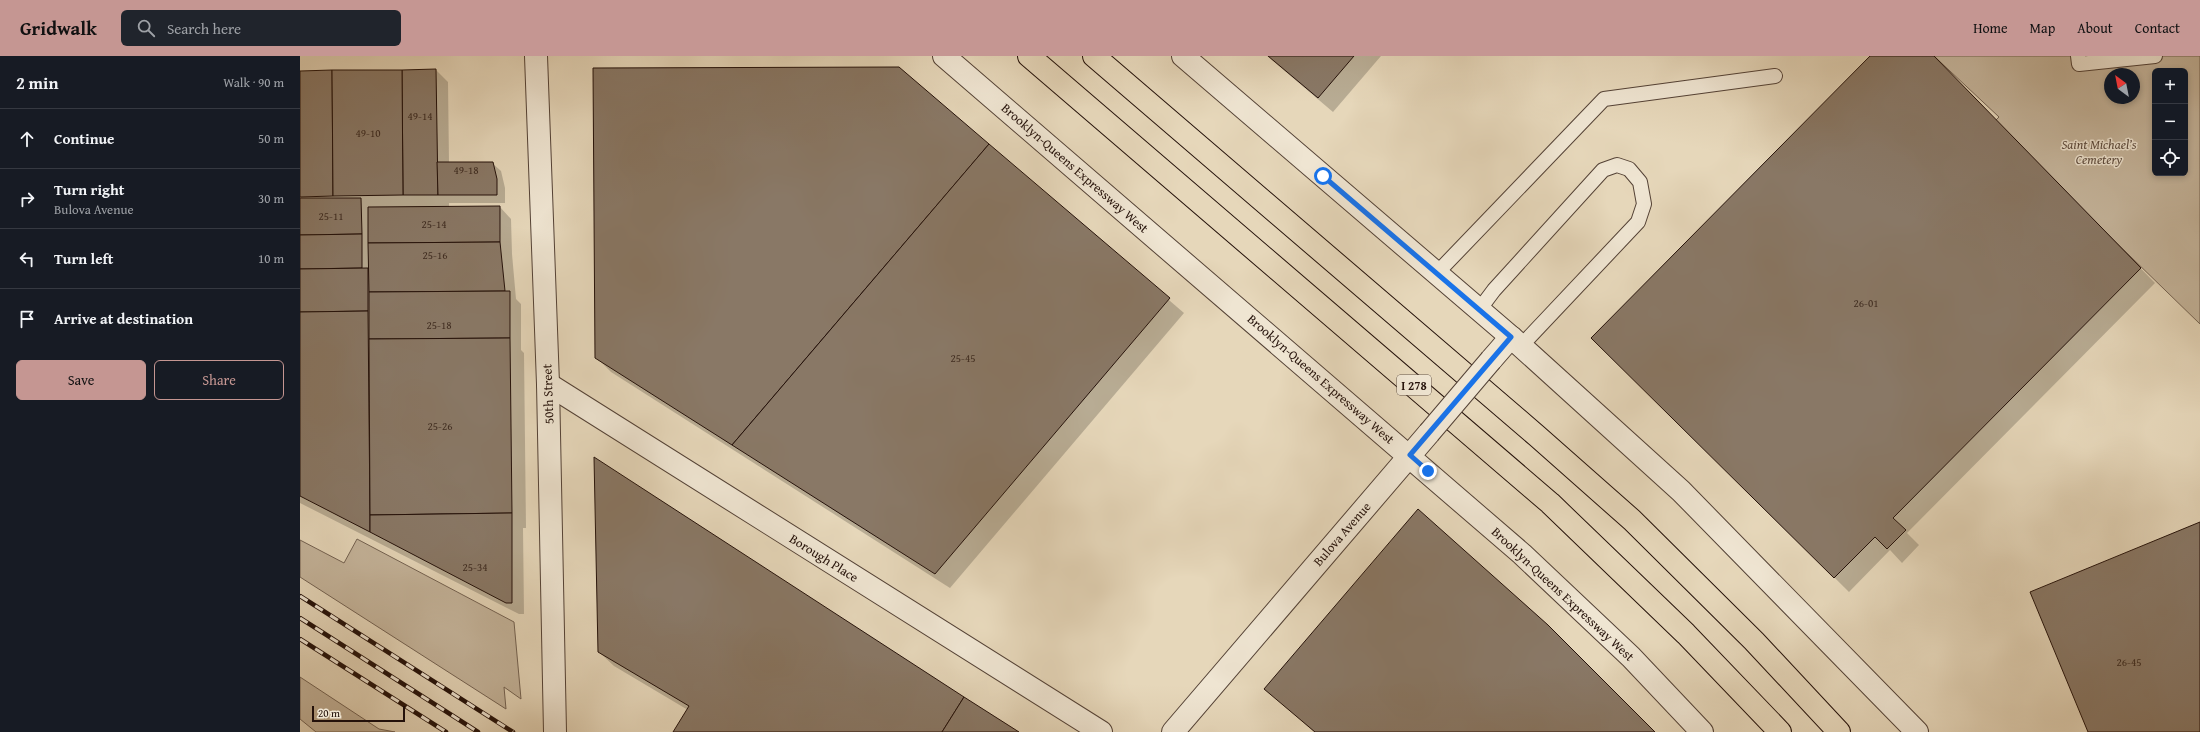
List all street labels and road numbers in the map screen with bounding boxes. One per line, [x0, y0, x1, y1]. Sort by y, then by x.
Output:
street label: Brooklyn-Queens Expressway West [997, 99, 1153, 238]
street label: Brooklyn-Queens Expressway West [1243, 310, 1399, 449]
street label: 50th Street [537, 363, 559, 424]
road number: I 278 [1397, 375, 1431, 395]
street label: Bulova Avenue [1309, 498, 1375, 570]
street label: Brooklyn-Queens Expressway West [1487, 522, 1639, 666]
street label: Borough Place [786, 529, 862, 587]

